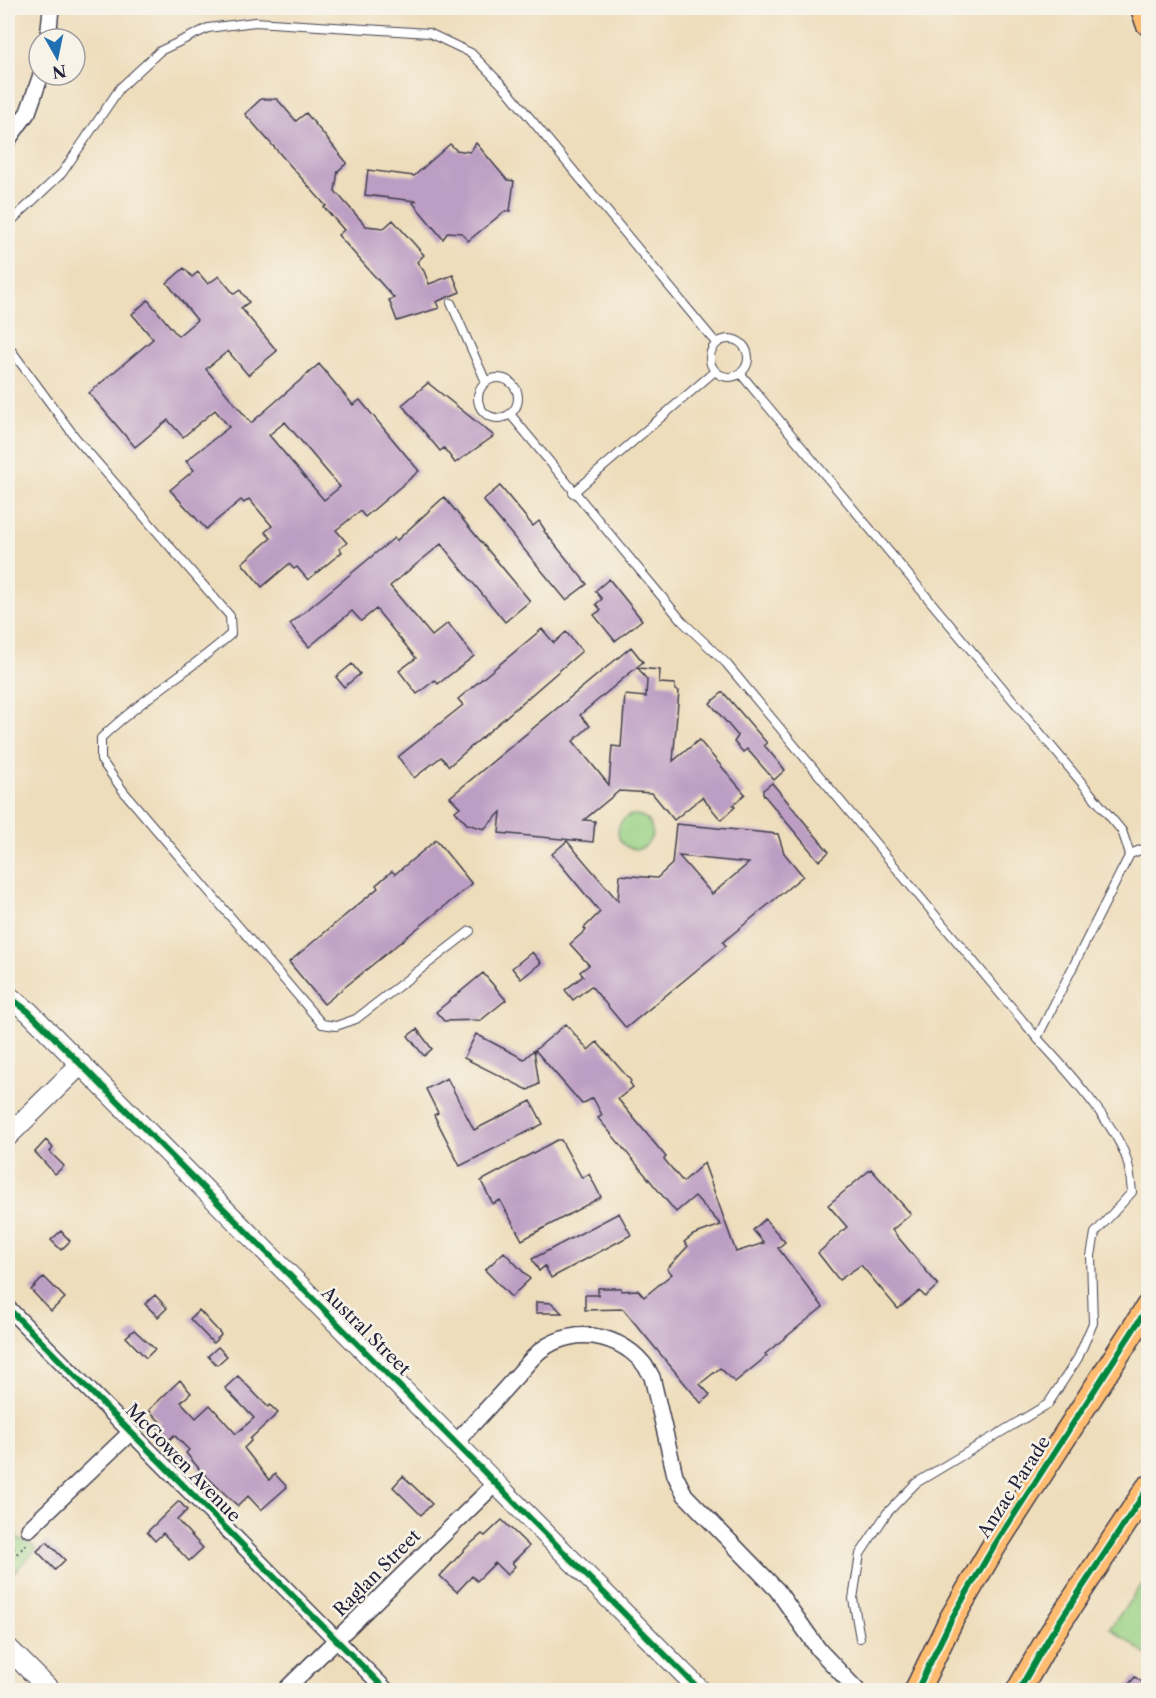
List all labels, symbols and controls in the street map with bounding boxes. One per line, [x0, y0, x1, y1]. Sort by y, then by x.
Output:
north arrow [27, 27, 87, 87]
text: N [51, 61, 68, 83]
street label: Austral Street [316, 1281, 415, 1380]
street label: McGowen Avenue [121, 1399, 245, 1527]
street label: Anzac Parade [972, 1432, 1055, 1543]
street label: Raglan Street [329, 1524, 426, 1621]

